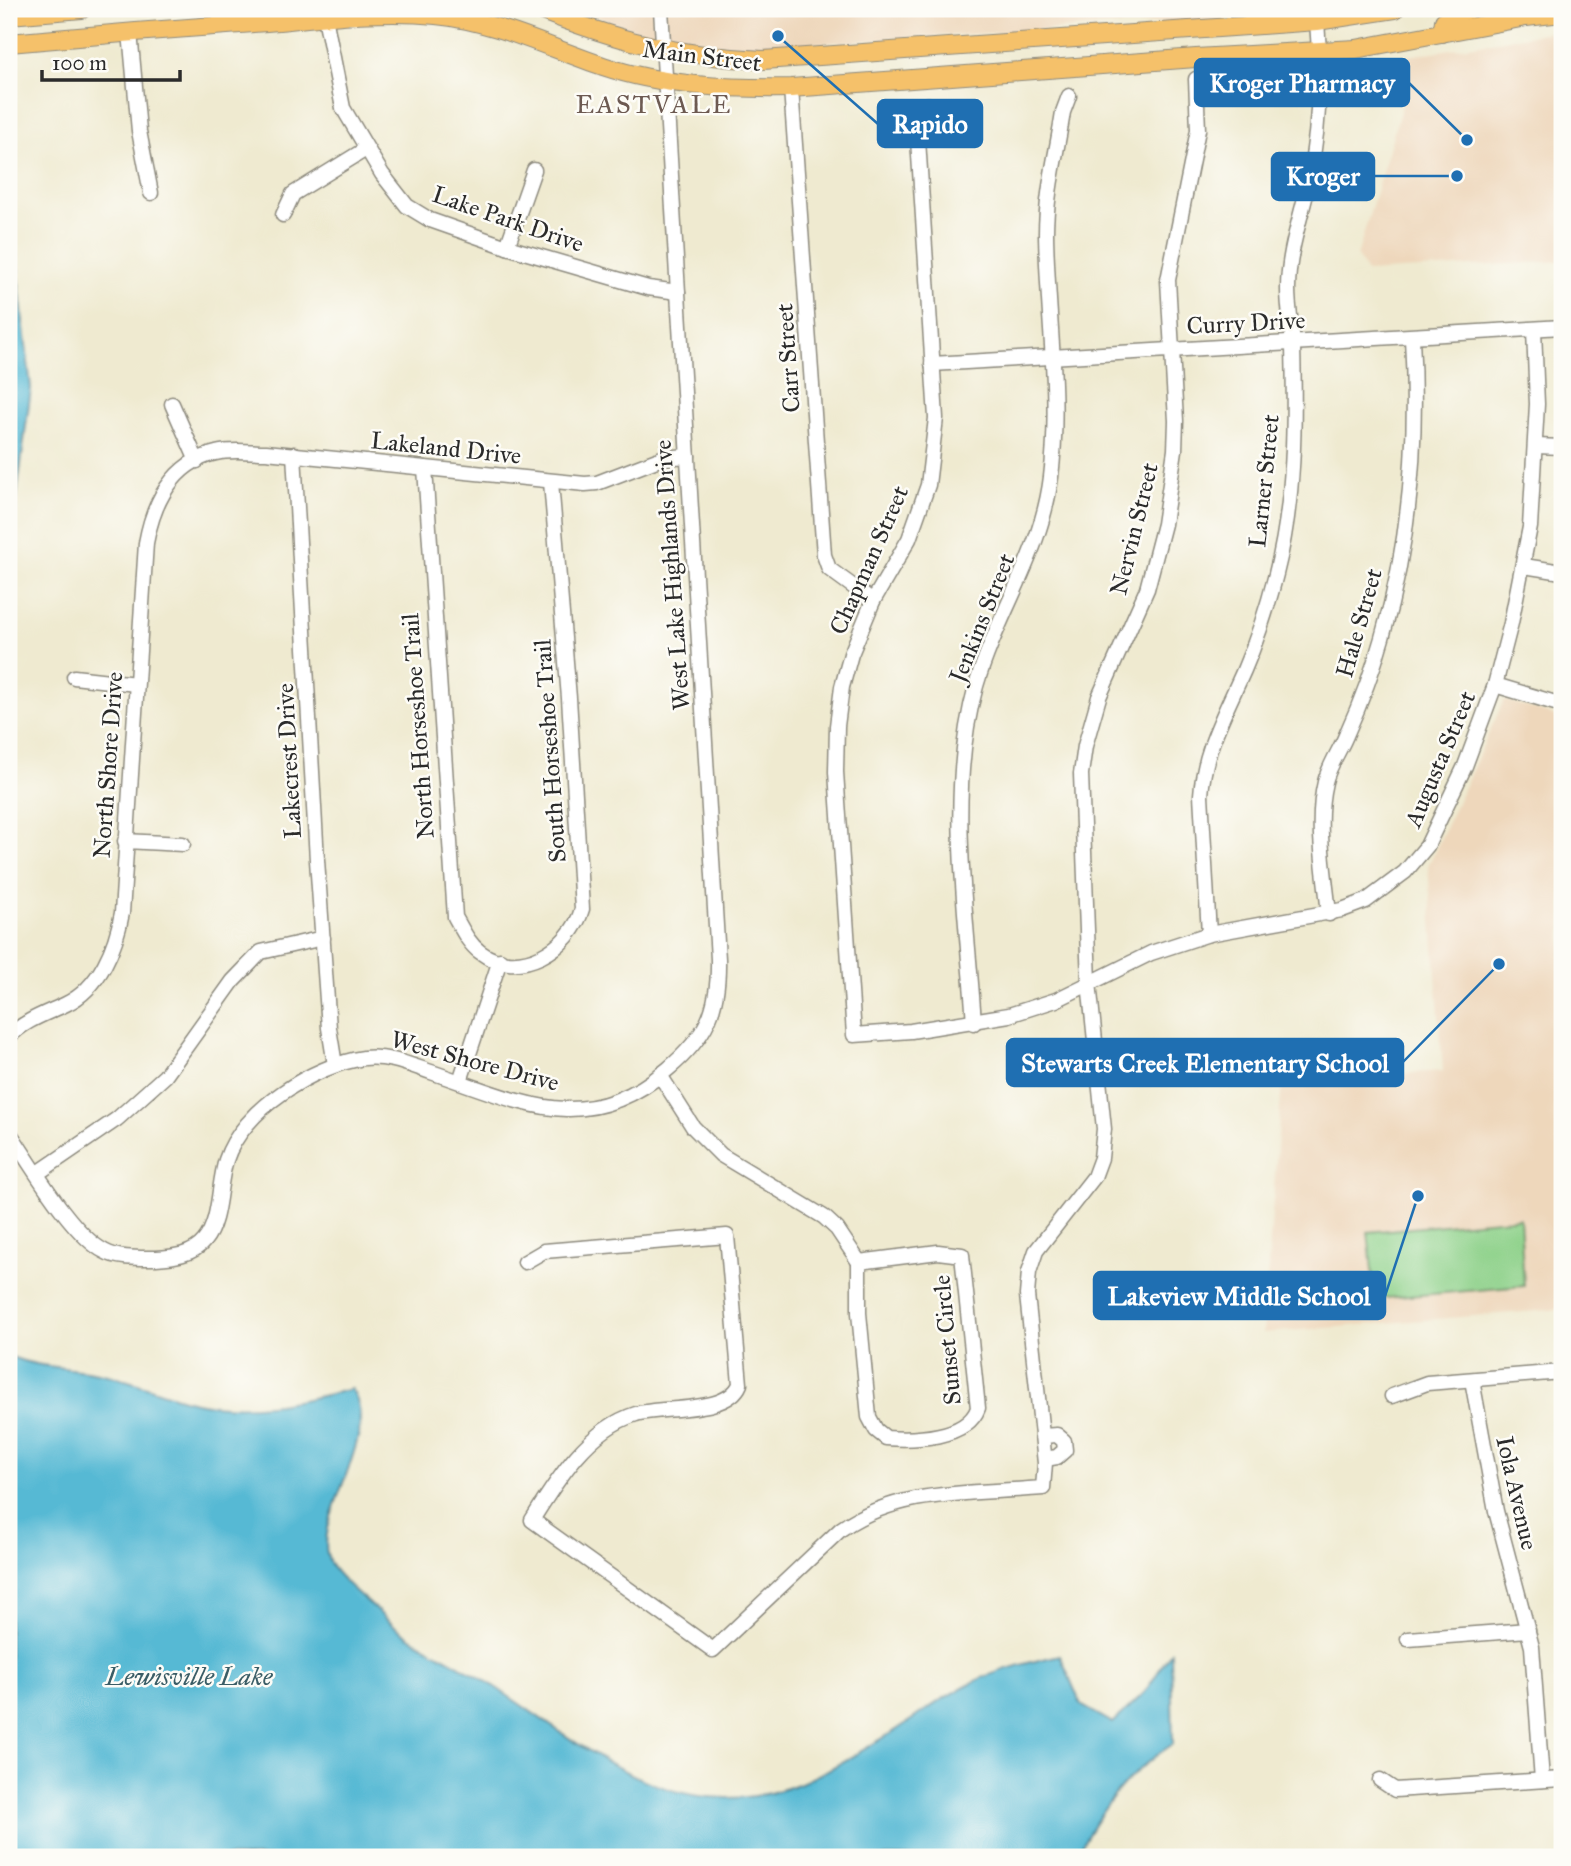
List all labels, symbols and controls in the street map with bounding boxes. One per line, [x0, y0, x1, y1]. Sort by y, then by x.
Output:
street label: Main Street [641, 34, 764, 78]
scale bar [42, 38, 180, 82]
text: 100 m [52, 50, 107, 76]
callout: Kroger Pharmacy [1195, 59, 1409, 106]
text: Kroger Pharmacy [1209, 67, 1397, 100]
district label: EASTVALE [576, 88, 732, 120]
callout: Rapido [878, 100, 982, 147]
text: Rapido [892, 108, 968, 140]
callout: Kroger [1272, 153, 1374, 200]
text: Kroger [1286, 160, 1361, 193]
street label: Lake Park Drive [428, 179, 588, 259]
street label: Carr Street [769, 302, 807, 414]
street label: Curry Drive [1186, 305, 1306, 341]
street label: Larner Street [1242, 412, 1286, 549]
street label: Lakeland Drive [369, 425, 523, 471]
street label: West Lake Highlands Drive [648, 439, 696, 711]
street label: Nervin Street [1103, 459, 1165, 598]
street label: Chapman Street [823, 480, 915, 639]
street label: Jenkins Street [941, 549, 1022, 690]
street label: Hale Street [1329, 565, 1389, 681]
street label: North Horseshoe Trail [395, 612, 441, 840]
street label: South Horseshoe Trail [527, 638, 573, 864]
street label: North Shore Drive [87, 671, 129, 859]
street label: Lakecrest Drive [270, 682, 308, 840]
street label: Augusta Street [1397, 686, 1482, 833]
street label: West Shore Drive [388, 1024, 562, 1098]
callout: Stewarts Creek Elementary School [1007, 1039, 1403, 1086]
text: Stewarts Creek Elementary School [1021, 1047, 1390, 1079]
callout: Lakeview Middle School [1094, 1272, 1385, 1319]
street label: Sunset Circle [926, 1274, 968, 1406]
text: Lakeview Middle School [1108, 1280, 1371, 1312]
street label: Iola Avenue [1489, 1433, 1545, 1553]
water label: Lewisville Lake [105, 1660, 274, 1692]

